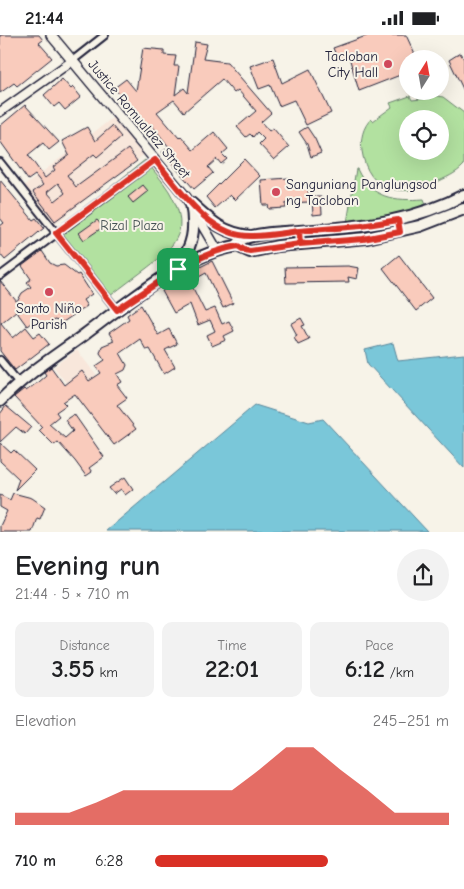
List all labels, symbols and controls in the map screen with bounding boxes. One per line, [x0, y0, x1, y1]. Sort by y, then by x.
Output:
text: 21:44 [25, 7, 64, 29]
place label: Tacloban City Hall [325, 48, 378, 81]
north arrow [399, 50, 449, 100]
map controls [399, 50, 449, 160]
street label: Justice Romualdez Street [84, 56, 194, 183]
marker: Tacloban City Hall [382, 58, 394, 70]
button: locate [399, 110, 449, 160]
place label: Sanguniang Panglungsod ng Tacloban [286, 176, 437, 209]
marker: Sanguniang Panglungsod ng Tacloban [270, 186, 282, 198]
park label: Rizal Plaza [100, 217, 164, 234]
pin [157, 248, 199, 290]
icon: arrive [164, 255, 192, 283]
marker: Santo Niño Parish [43, 286, 55, 298]
place label: Santo Niño Parish [16, 300, 82, 333]
button: share [397, 549, 449, 601]
text: Evening run [15, 550, 160, 582]
text: 21:44 · 5 × 710 m [15, 585, 129, 603]
text: Distance [60, 637, 110, 654]
text: Time [217, 637, 247, 654]
text: Pace [365, 637, 393, 654]
text: 3.55 [51, 654, 95, 683]
text: 22:01 [205, 654, 259, 683]
text: 6:12 [344, 654, 385, 683]
text: km [95, 664, 118, 681]
text: /km [385, 664, 414, 681]
text: Elevation [15, 712, 76, 730]
text: 245–251 m [373, 712, 449, 730]
text: 710 m [15, 852, 56, 870]
text: 6:28 [95, 852, 123, 870]

